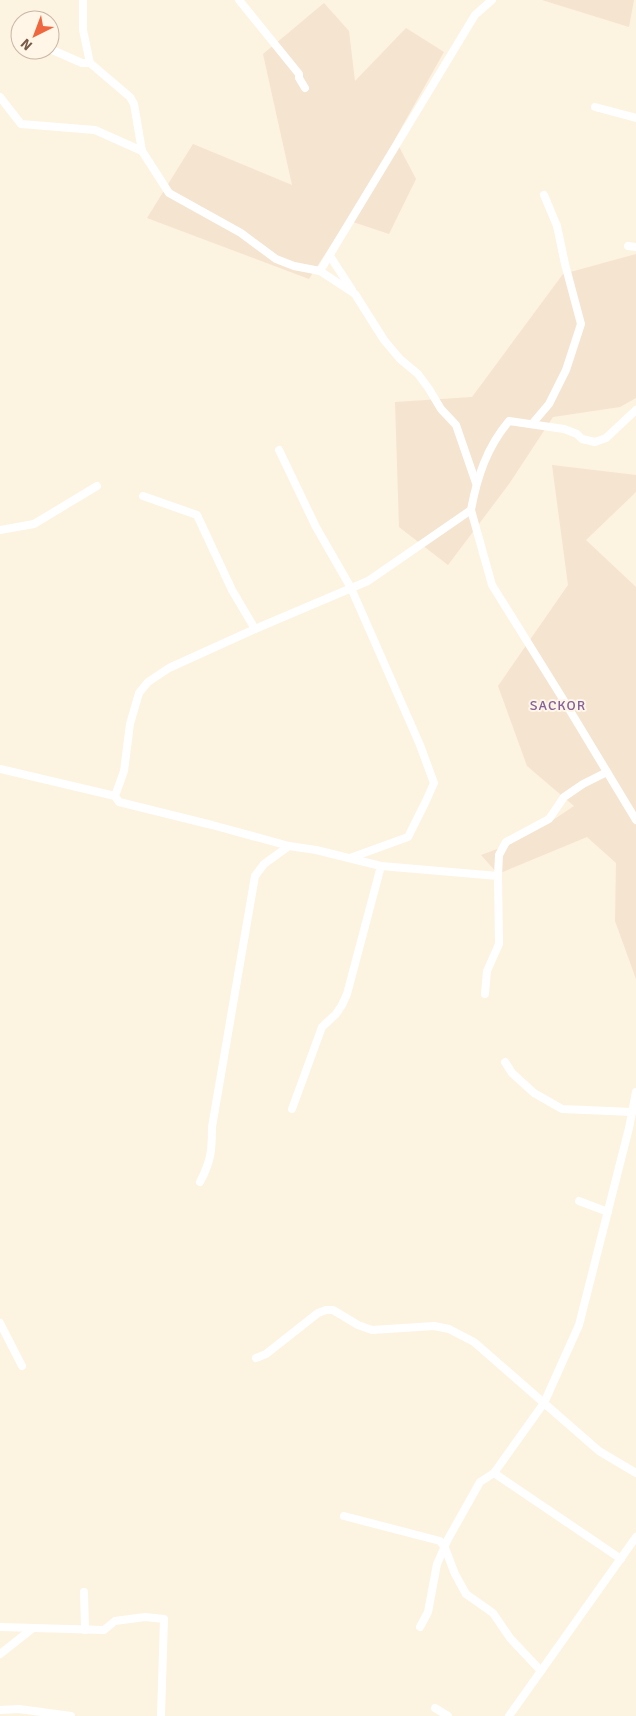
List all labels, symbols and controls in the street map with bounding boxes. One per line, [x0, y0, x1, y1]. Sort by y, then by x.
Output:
north arrow [10, 10, 60, 60]
text: N [17, 35, 36, 54]
district label: SACKOR [530, 697, 586, 714]

